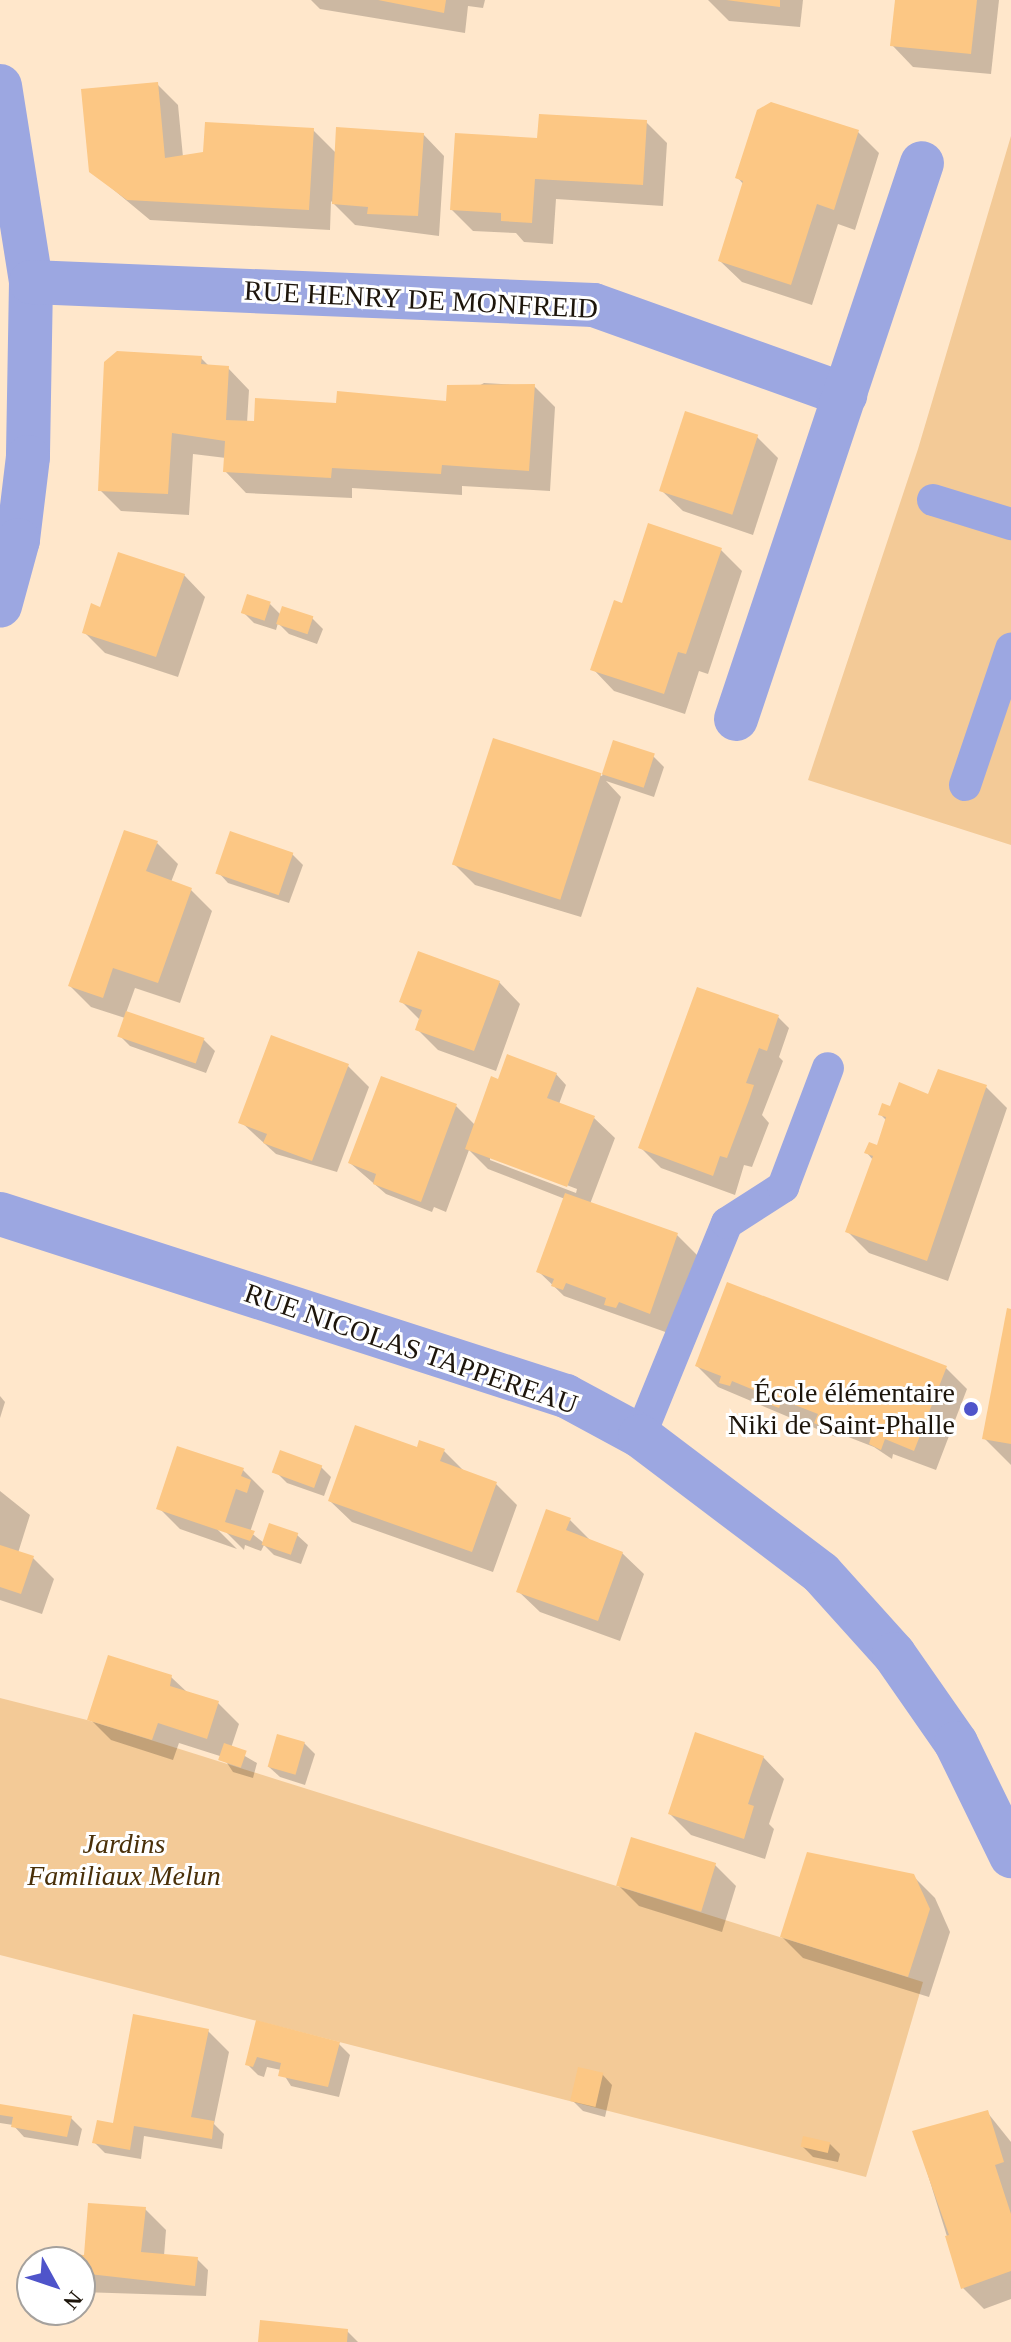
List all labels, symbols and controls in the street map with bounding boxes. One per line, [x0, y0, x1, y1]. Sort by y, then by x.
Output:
street label: RUE HENRY DE MONFREID [243, 274, 599, 326]
street label: RUE NICOLAS TAPPEREAU [240, 1276, 582, 1422]
place label: École élémentaire Niki de Saint-Phalle [728, 1376, 955, 1442]
marker: École élémentaire Niki de Saint-Phalle [962, 1400, 980, 1418]
park label: Jardins Familiaux Melun [27, 1827, 221, 1893]
north arrow [16, 2246, 96, 2326]
text: N [59, 2286, 88, 2315]

